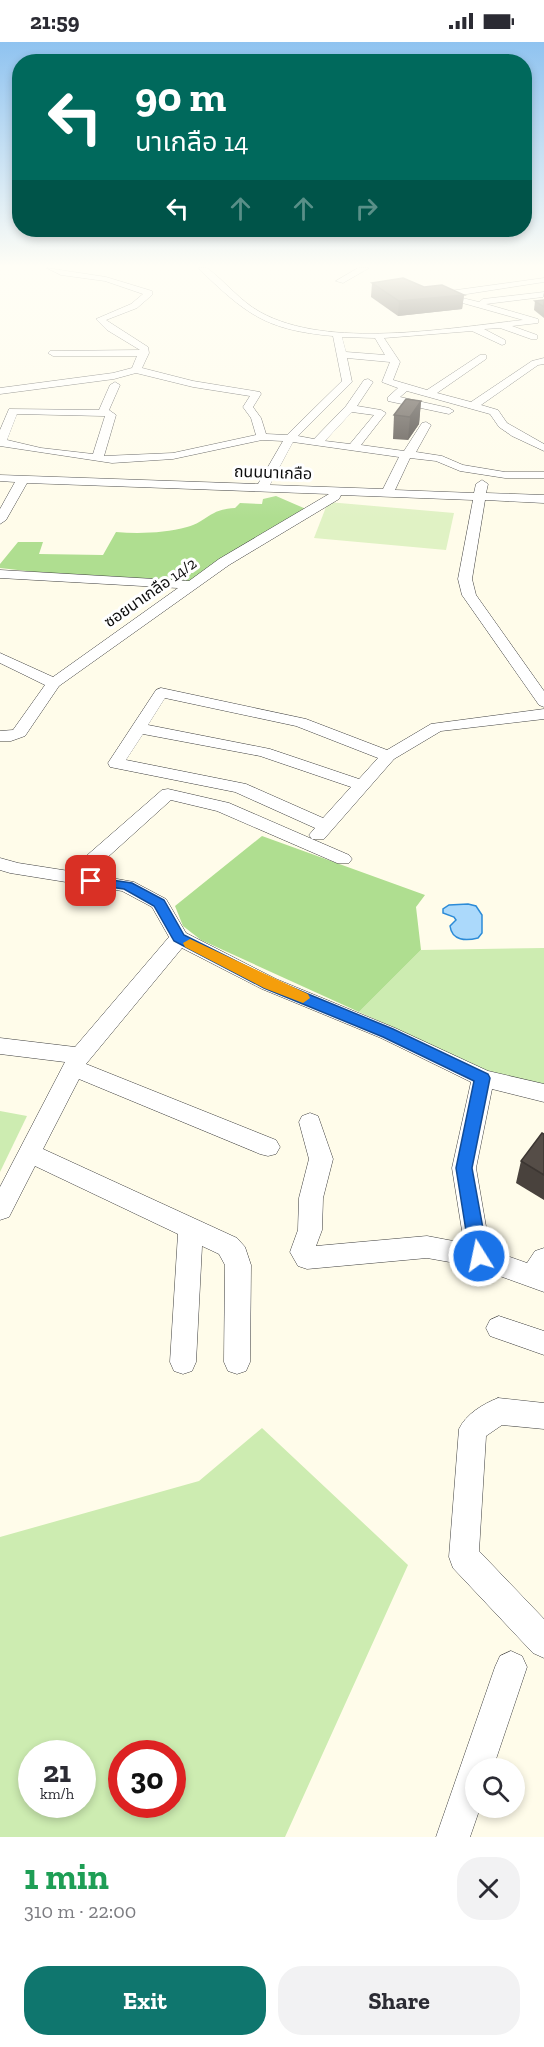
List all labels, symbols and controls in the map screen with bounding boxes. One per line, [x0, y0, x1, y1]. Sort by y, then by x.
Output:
text: 21:59 [30, 8, 79, 35]
text: 90 m [135, 71, 226, 122]
icon: left [36, 78, 114, 156]
text: นาเกลือ 14 [135, 126, 249, 158]
icon: left [161, 192, 194, 225]
icon: ahead [224, 192, 257, 225]
icon: ahead [287, 192, 320, 225]
icon: right [350, 192, 383, 225]
street label: ถนนนาเกลือ [234, 462, 312, 483]
street label: ซอยนาเกลือ 14/2 [100, 554, 200, 631]
pin [65, 855, 116, 906]
icon: arrive [74, 864, 107, 897]
position arrow [447, 1224, 511, 1288]
speed limit sign: 30 [108, 1740, 186, 1818]
text: 21 [43, 1754, 71, 1790]
map controls [465, 1758, 525, 1818]
button: search [465, 1758, 525, 1818]
text: km/h [40, 1785, 74, 1803]
text: 1 min [24, 1855, 109, 1898]
button: close [457, 1857, 520, 1920]
text: 310 m · 22:00 [24, 1899, 136, 1923]
button: Exit [24, 1966, 266, 2035]
button: Share [278, 1966, 520, 2035]

